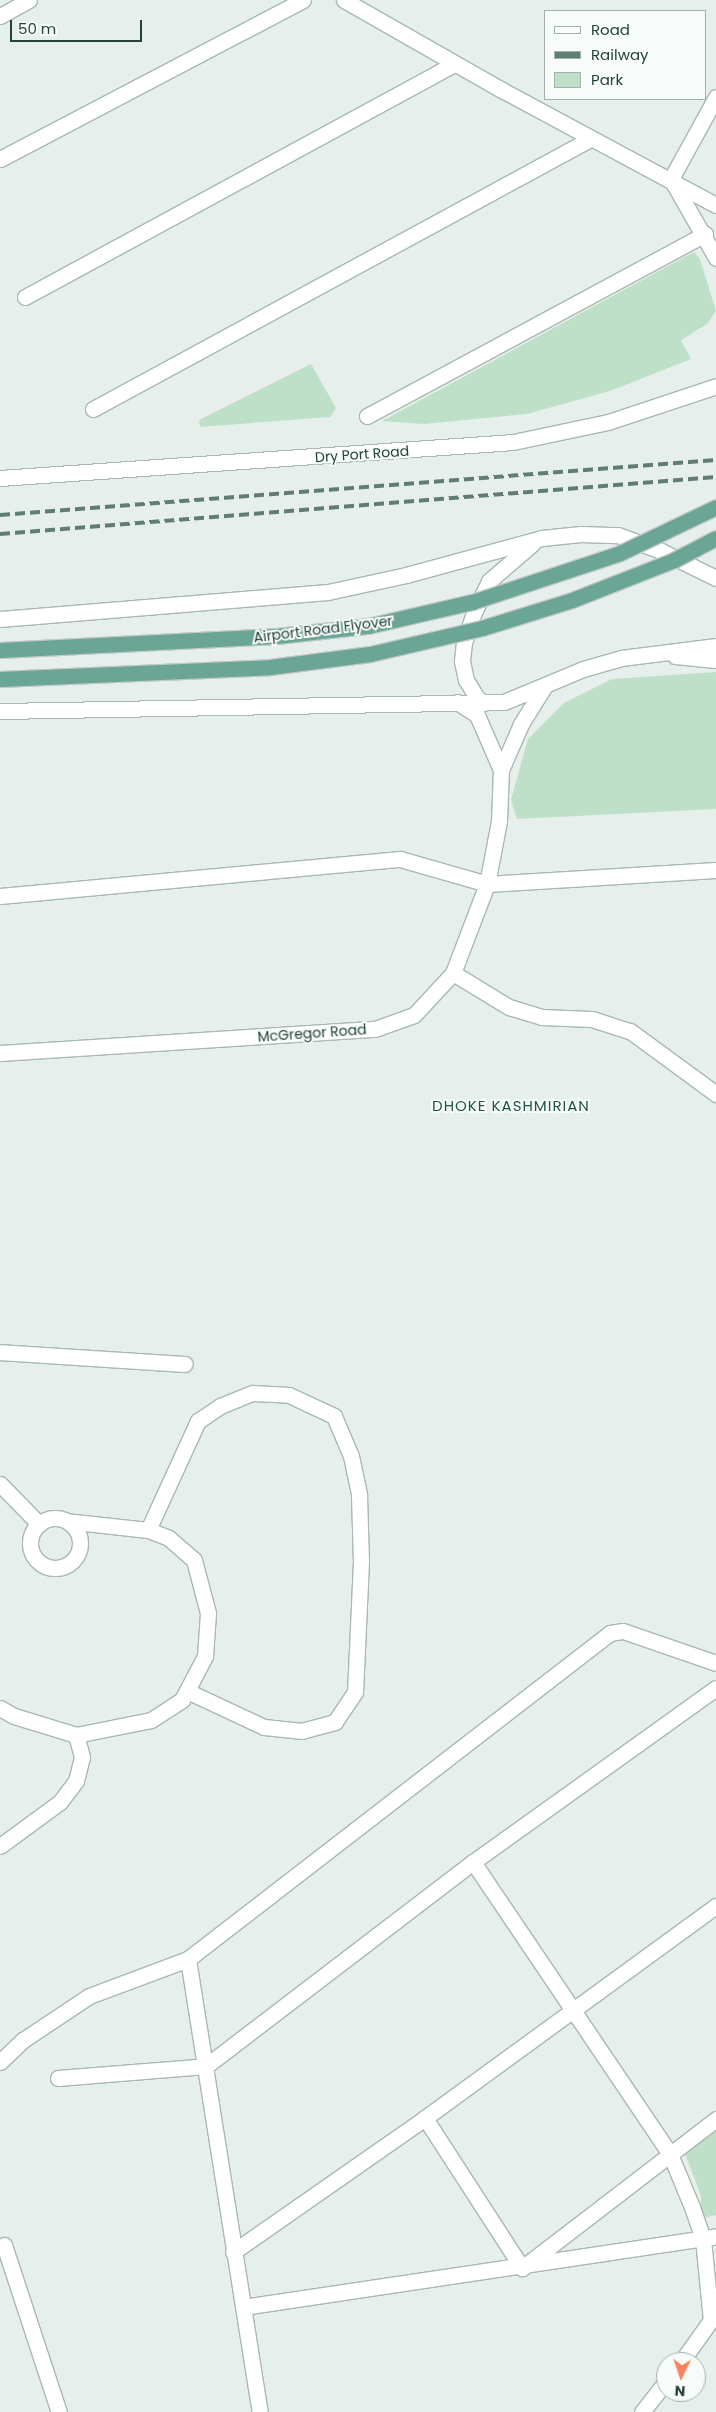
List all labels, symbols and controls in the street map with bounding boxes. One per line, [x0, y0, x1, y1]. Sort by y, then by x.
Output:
scale bar [12, 10, 145, 42]
legend [544, 10, 706, 100]
text: 50 m [18, 18, 56, 39]
text: Road [591, 19, 630, 40]
text: Railway [591, 44, 649, 65]
text: Park [591, 69, 623, 90]
street label: Dry Port Road [314, 442, 410, 466]
street label: Airport Road Flyover [253, 612, 393, 646]
street label: McGregor Road [257, 1021, 367, 1045]
district label: DHOKE KASHMIRIAN [430, 1097, 592, 1115]
north arrow [656, 2352, 706, 2402]
text: N [674, 2381, 686, 2401]

